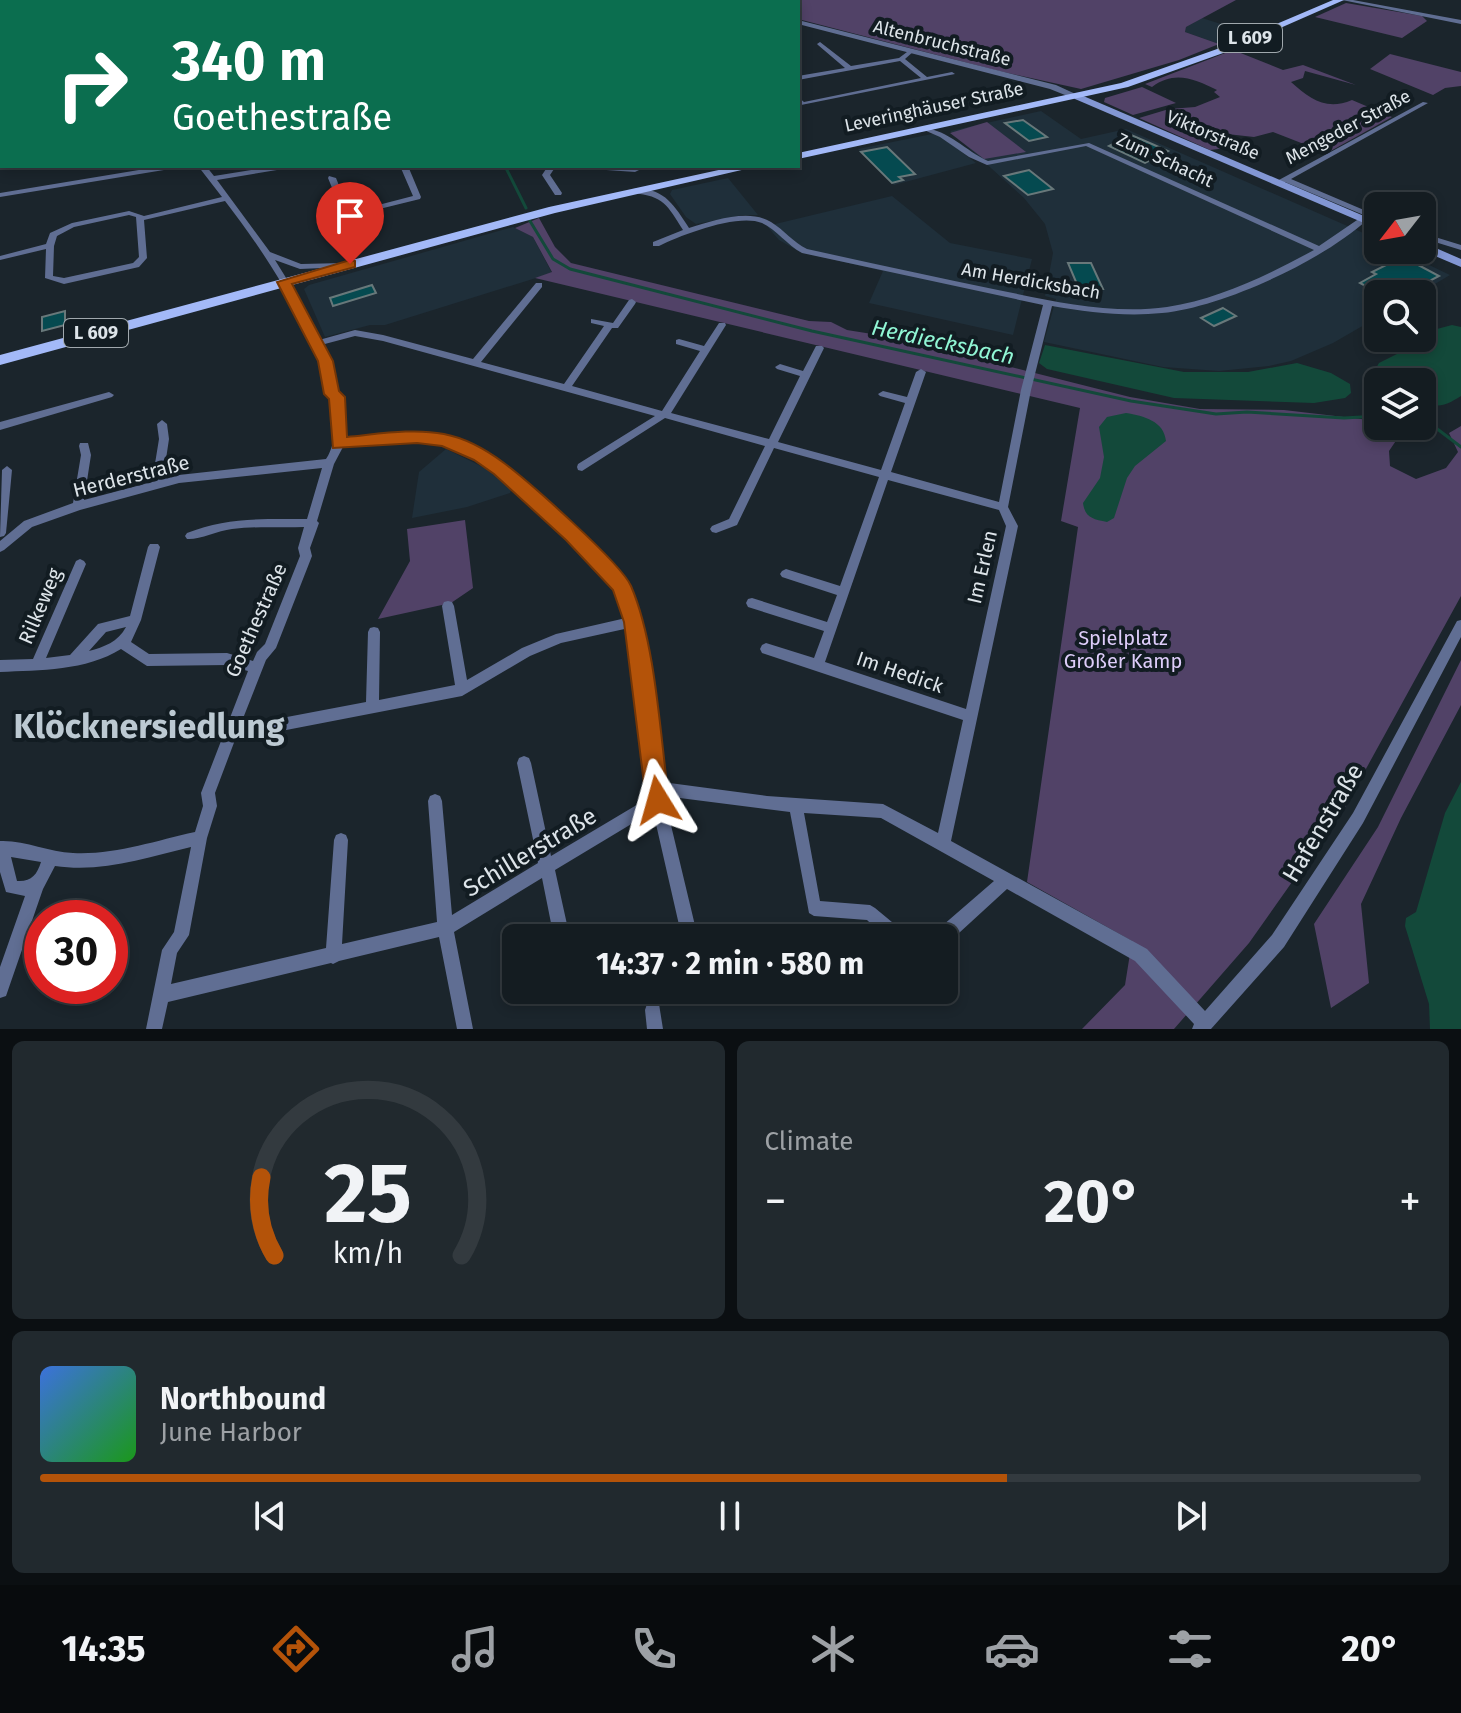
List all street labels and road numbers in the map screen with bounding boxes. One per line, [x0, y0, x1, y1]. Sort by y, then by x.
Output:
street label: Altenbruchstraße [871, 15, 1013, 71]
road number: L 609 [1218, 24, 1282, 52]
street label: Leveringhäuser Straße [842, 77, 1026, 137]
street label: Mengeder Straße [1282, 85, 1414, 169]
street label: Viktorstraße [1163, 105, 1263, 165]
street label: Zum Schacht [1113, 128, 1217, 192]
street label: Am Herdicksbach [960, 258, 1102, 304]
road number: L 609 [64, 319, 128, 347]
street label: Herderstraße [70, 450, 192, 502]
street label: Im Erlen [962, 528, 1002, 606]
street label: Goethestraße [220, 559, 292, 681]
street label: Rilkeweg [13, 564, 67, 648]
street label: Im Hedick [853, 646, 947, 698]
street label: Hafenstraße [1277, 759, 1369, 887]
street label: Schillerstraße [459, 801, 601, 903]

